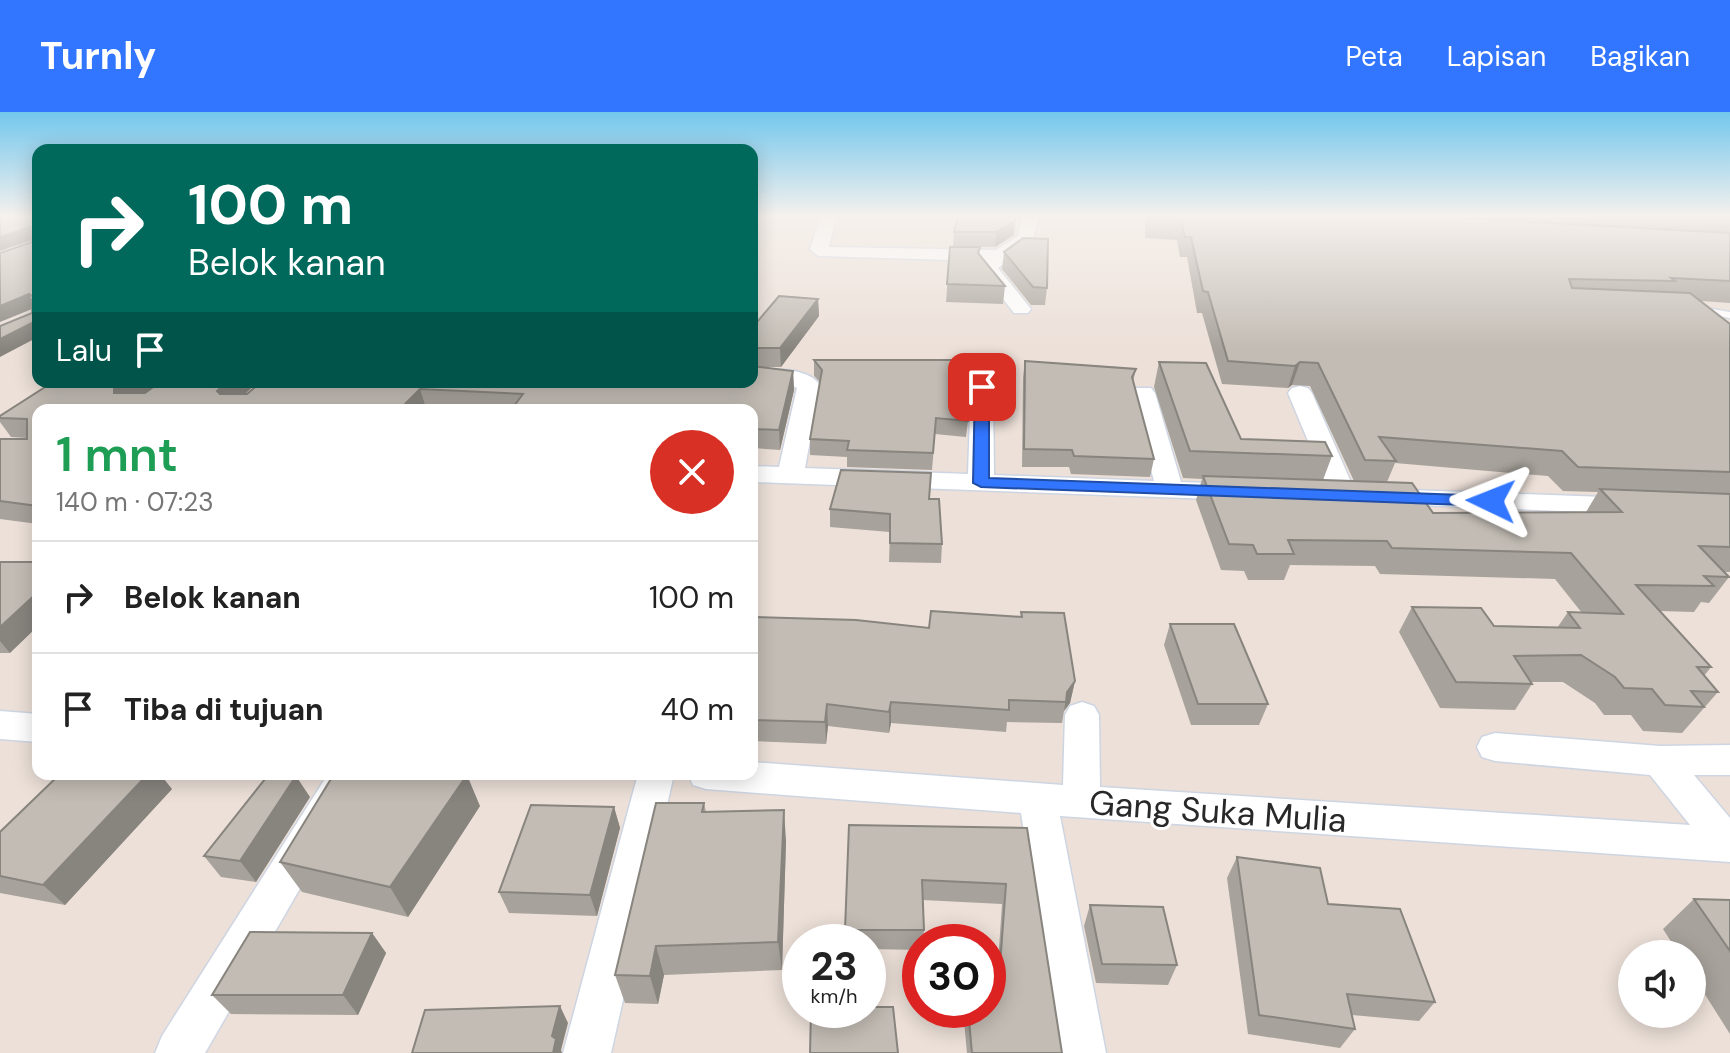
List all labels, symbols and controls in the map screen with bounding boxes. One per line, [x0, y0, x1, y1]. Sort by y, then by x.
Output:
text: Turnly [40, 31, 156, 81]
text: Peta [1346, 38, 1403, 75]
text: Lapisan [1447, 38, 1546, 75]
text: Bagikan [1590, 38, 1690, 75]
text: 100 m [188, 168, 353, 241]
icon: right [56, 176, 160, 280]
text: Belok kanan [188, 239, 386, 286]
icon: arrive [128, 328, 172, 372]
text: Lalu [56, 331, 112, 370]
pin [948, 353, 1016, 421]
icon: arrive [960, 365, 1004, 409]
text: 1 mnt [56, 423, 178, 486]
button: close [650, 430, 734, 514]
position arrow [1449, 459, 1533, 543]
text: 140 m · 07:23 [56, 485, 214, 519]
icon: right [56, 575, 100, 619]
text: Belok kanan [124, 578, 301, 617]
text: 100 m [649, 578, 734, 617]
icon: arrive [56, 687, 100, 731]
text: Tiba di tujuan [124, 690, 324, 729]
text: 40 m [661, 690, 734, 729]
street label: Gang Suka Mulia [1088, 780, 1348, 843]
speed limit sign: 30 [902, 924, 1006, 1028]
text: 23 [810, 940, 858, 992]
map controls [1618, 940, 1706, 1028]
button: sound [1618, 940, 1706, 1028]
text: km/h [810, 983, 858, 1009]

